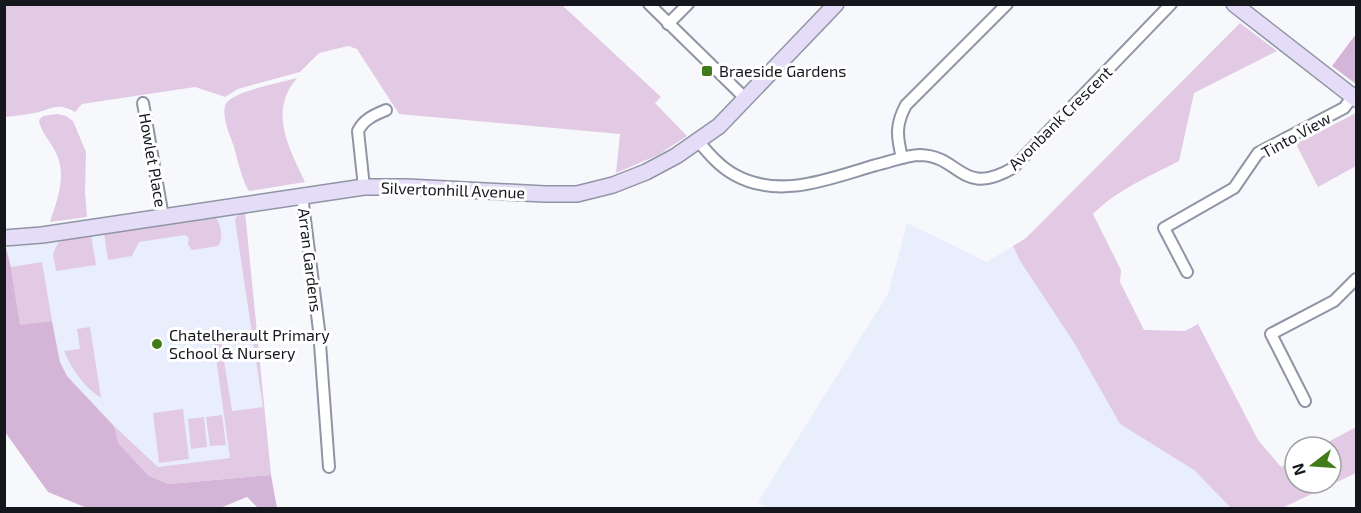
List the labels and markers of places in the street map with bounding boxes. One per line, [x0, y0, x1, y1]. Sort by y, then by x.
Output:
place label: Braeside Gardens [719, 61, 846, 80]
marker: Braeside Gardens [700, 64, 714, 78]
place label: Chatelherault Primary School & Nursery [169, 325, 330, 362]
marker: Chatelherault Primary School & Nursery [150, 337, 164, 351]

